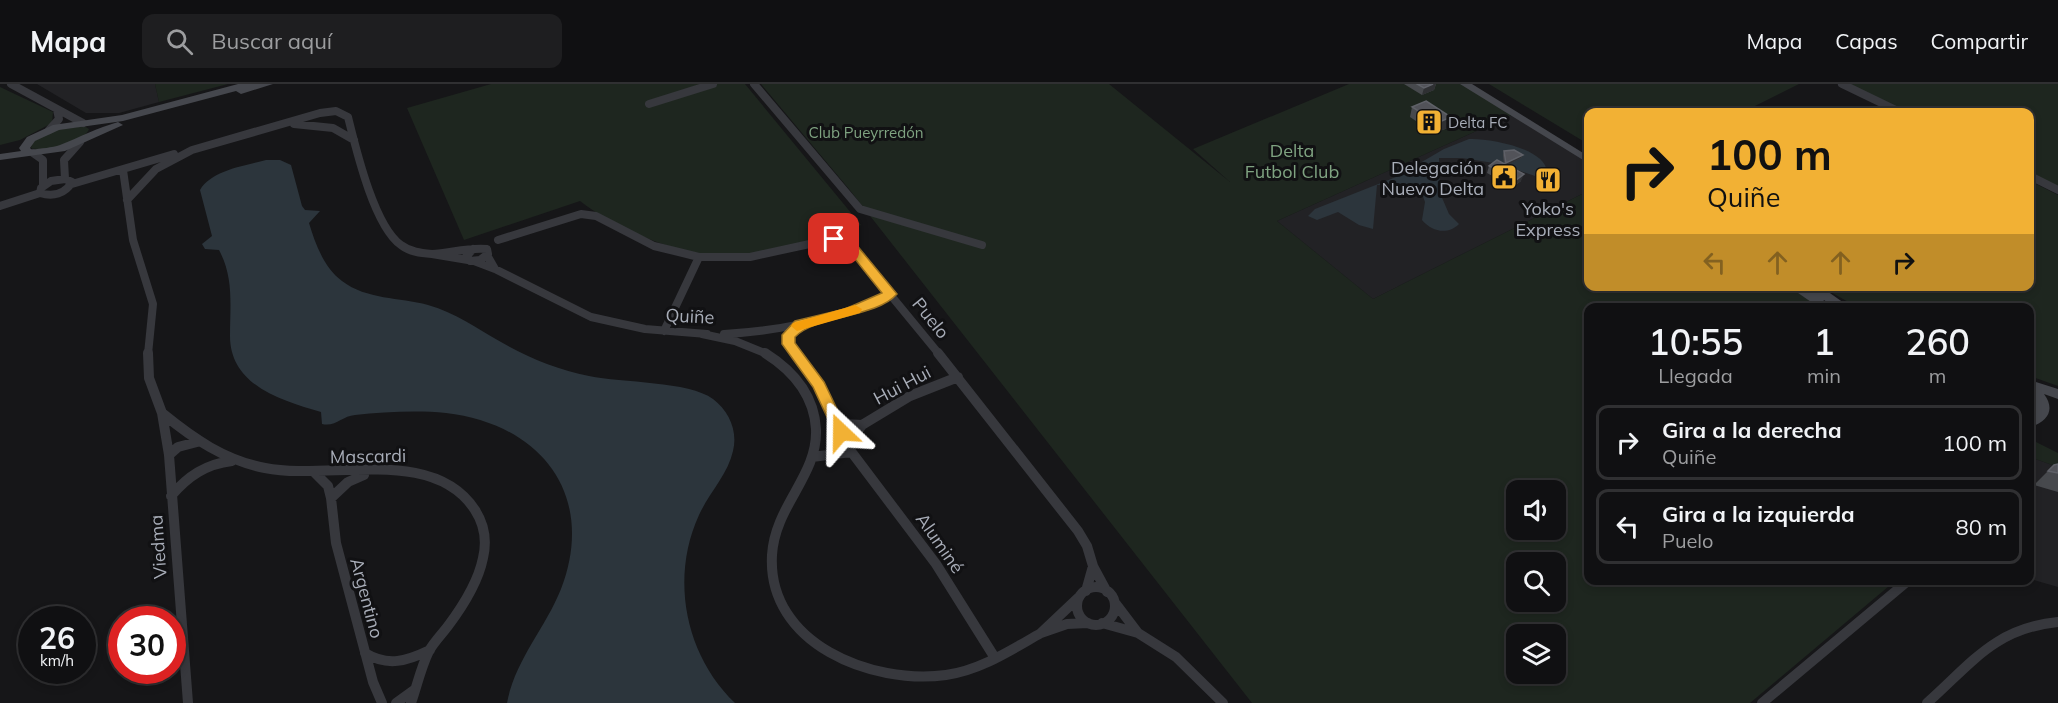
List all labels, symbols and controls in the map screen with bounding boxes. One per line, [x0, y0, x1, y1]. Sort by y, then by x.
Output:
search box [142, 14, 562, 68]
text: Mapa [30, 24, 106, 59]
icon: search [163, 25, 196, 58]
text: Buscar aquí [211, 27, 332, 55]
text: Mapa [1747, 28, 1802, 54]
text: Capas [1835, 28, 1898, 54]
text: Compartir [1931, 28, 2028, 54]
building icon: Delta FC [1414, 107, 1444, 137]
place label: Delta FC [1448, 113, 1508, 132]
park label: Club Pueyrredón [808, 123, 924, 142]
text: 100 m [1707, 128, 1832, 181]
icon: right [1608, 132, 1686, 210]
park label: Delta Futbol Club [1245, 139, 1339, 183]
place label: Delegación Nuevo Delta [1381, 156, 1484, 200]
public building icon: Delegación Nuevo Delta [1489, 162, 1519, 192]
restaurant icon: Yoko's Express [1533, 165, 1563, 195]
text: Quiñe [1707, 180, 1780, 214]
place label: Yoko's Express [1515, 197, 1581, 241]
pin [808, 213, 859, 264]
icon: arrive [817, 222, 850, 255]
icon: left [1698, 246, 1731, 279]
icon: ahead [1761, 246, 1794, 279]
icon: ahead [1824, 246, 1857, 279]
icon: right [1887, 246, 1920, 279]
street label: Puelo [907, 293, 955, 343]
street label: Quiñe [665, 303, 715, 329]
text: 10:55 [1648, 319, 1743, 364]
text: 1 [1813, 319, 1835, 364]
text: 260 [1905, 319, 1970, 364]
street label: Hui Hui [869, 360, 935, 410]
text: Llegada [1658, 363, 1733, 388]
text: min [1807, 363, 1841, 388]
text: m [1929, 363, 1946, 388]
position arrow [809, 400, 873, 464]
text: Gira a la derecha [1662, 416, 1842, 444]
icon: right [1611, 426, 1644, 459]
text: 100 m [1942, 429, 2007, 457]
street label: Mascardi [330, 444, 406, 468]
text: Quiñe [1662, 444, 1716, 469]
map controls [1506, 480, 1566, 684]
button: sound [1506, 480, 1566, 540]
text: Gira a la izquierda [1662, 500, 1855, 528]
street label: Aluminé [911, 508, 969, 578]
icon: left [1611, 510, 1644, 543]
text: 80 m [1956, 513, 2007, 541]
street label: Viedma [144, 514, 172, 580]
text: Puelo [1662, 528, 1714, 553]
button: search [1506, 552, 1566, 612]
street label: Argentino [345, 555, 389, 641]
speed limit sign: 30 [108, 606, 186, 684]
text: 26 [39, 619, 75, 657]
button: layers [1506, 624, 1566, 684]
text: km/h [40, 651, 74, 670]

